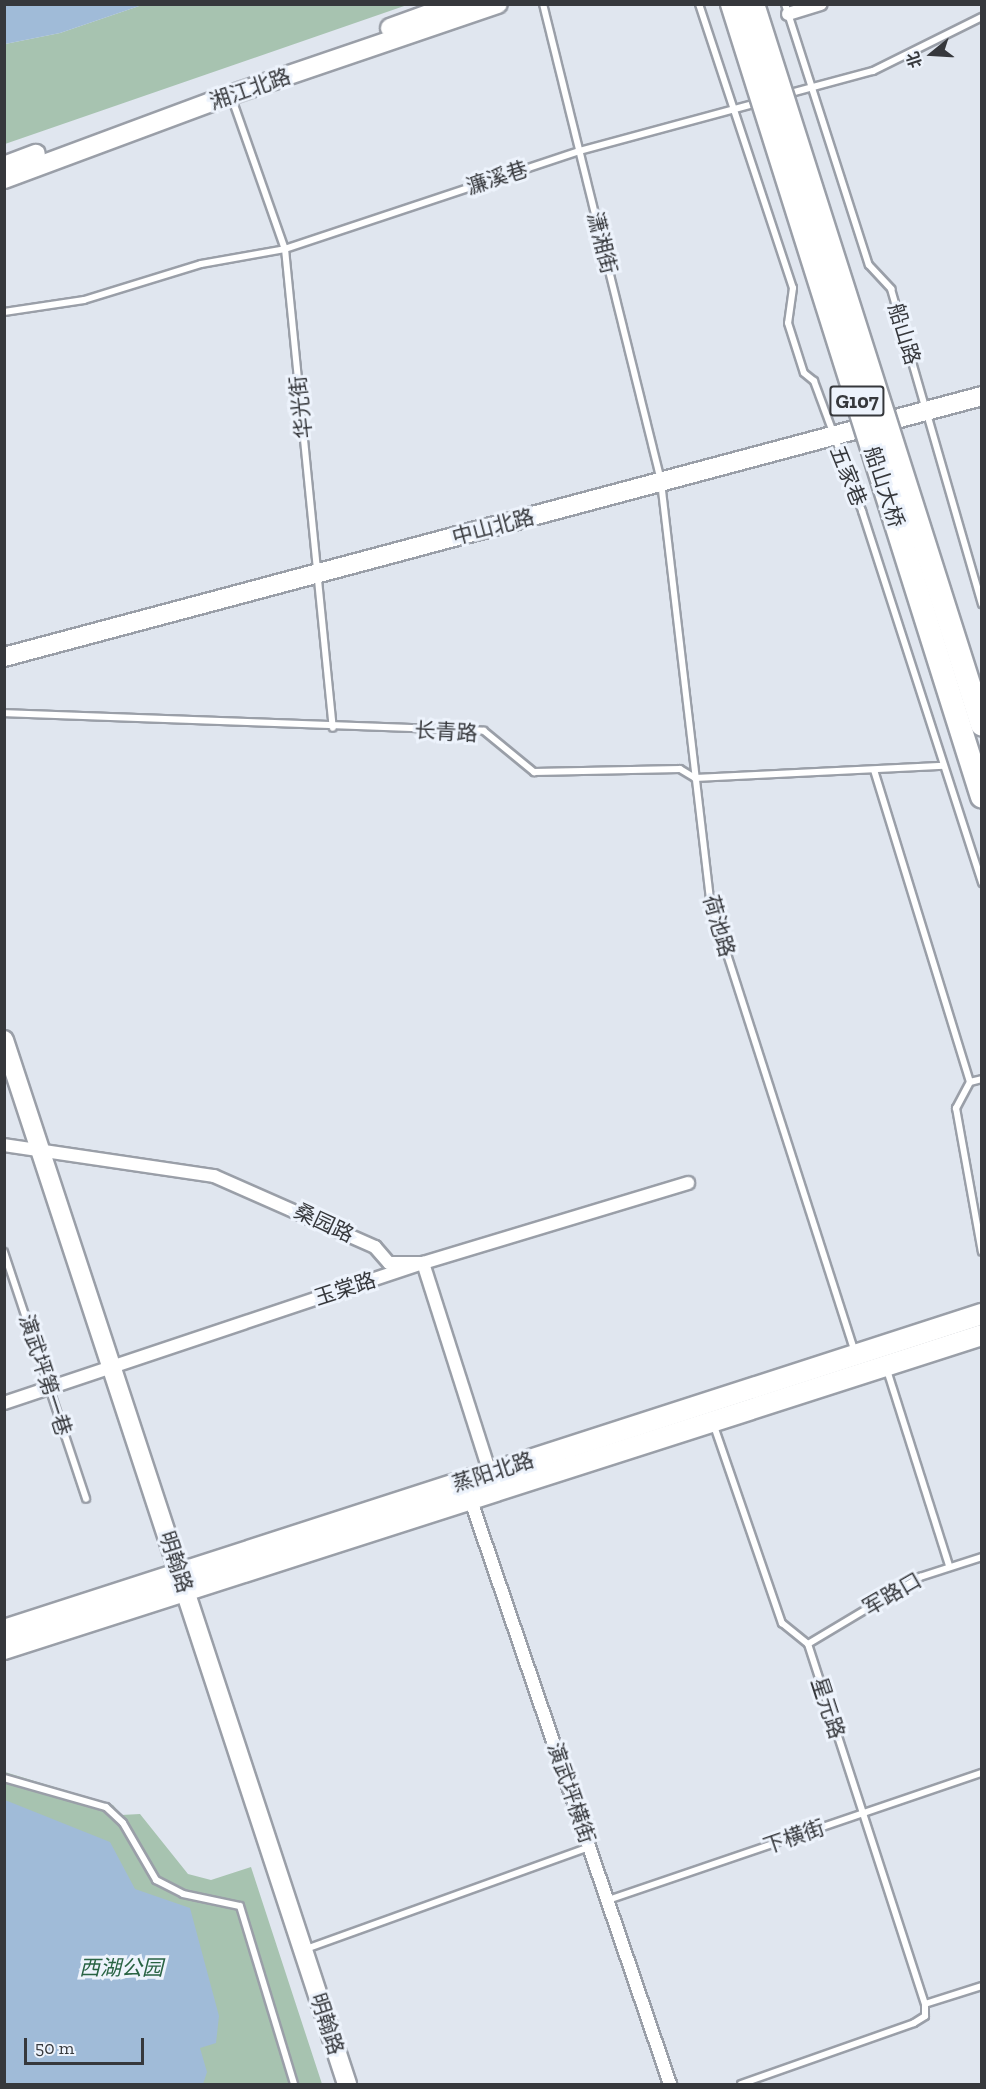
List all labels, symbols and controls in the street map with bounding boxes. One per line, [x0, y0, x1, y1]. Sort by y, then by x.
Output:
north arrow [902, 24, 962, 84]
text: 北 [903, 49, 926, 70]
street label: 湘江北路 [206, 63, 294, 115]
street label: 濂溪巷 [463, 156, 531, 200]
street label: 潇湘街 [582, 209, 622, 277]
street label: 船山路 [883, 300, 925, 368]
street label: 华光街 [285, 374, 317, 440]
road number: G107 [828, 384, 886, 418]
street label: 五家巷 [825, 442, 871, 510]
street label: 船山大桥 [859, 443, 909, 531]
street label: 中山北路 [449, 504, 537, 550]
street label: 长青路 [414, 718, 478, 746]
street label: 荷池路 [698, 892, 740, 960]
street label: 桑园路 [290, 1198, 358, 1248]
street label: 玉棠路 [311, 1267, 379, 1311]
street label: 演武坪第一巷 [14, 1311, 76, 1439]
street label: 蒸阳北路 [449, 1447, 537, 1497]
street label: 明翰路 [154, 1528, 198, 1596]
street label: 军路口 [858, 1567, 926, 1621]
street label: 星元路 [806, 1674, 850, 1742]
street label: 演武坪横街 [542, 1739, 600, 1847]
street label: 下横街 [760, 1815, 828, 1859]
park label: 西湖公园 [79, 1955, 163, 1981]
street label: 明翰路 [305, 1990, 349, 2058]
scale bar [27, 2026, 147, 2064]
text: 50 m [35, 2037, 74, 2059]

